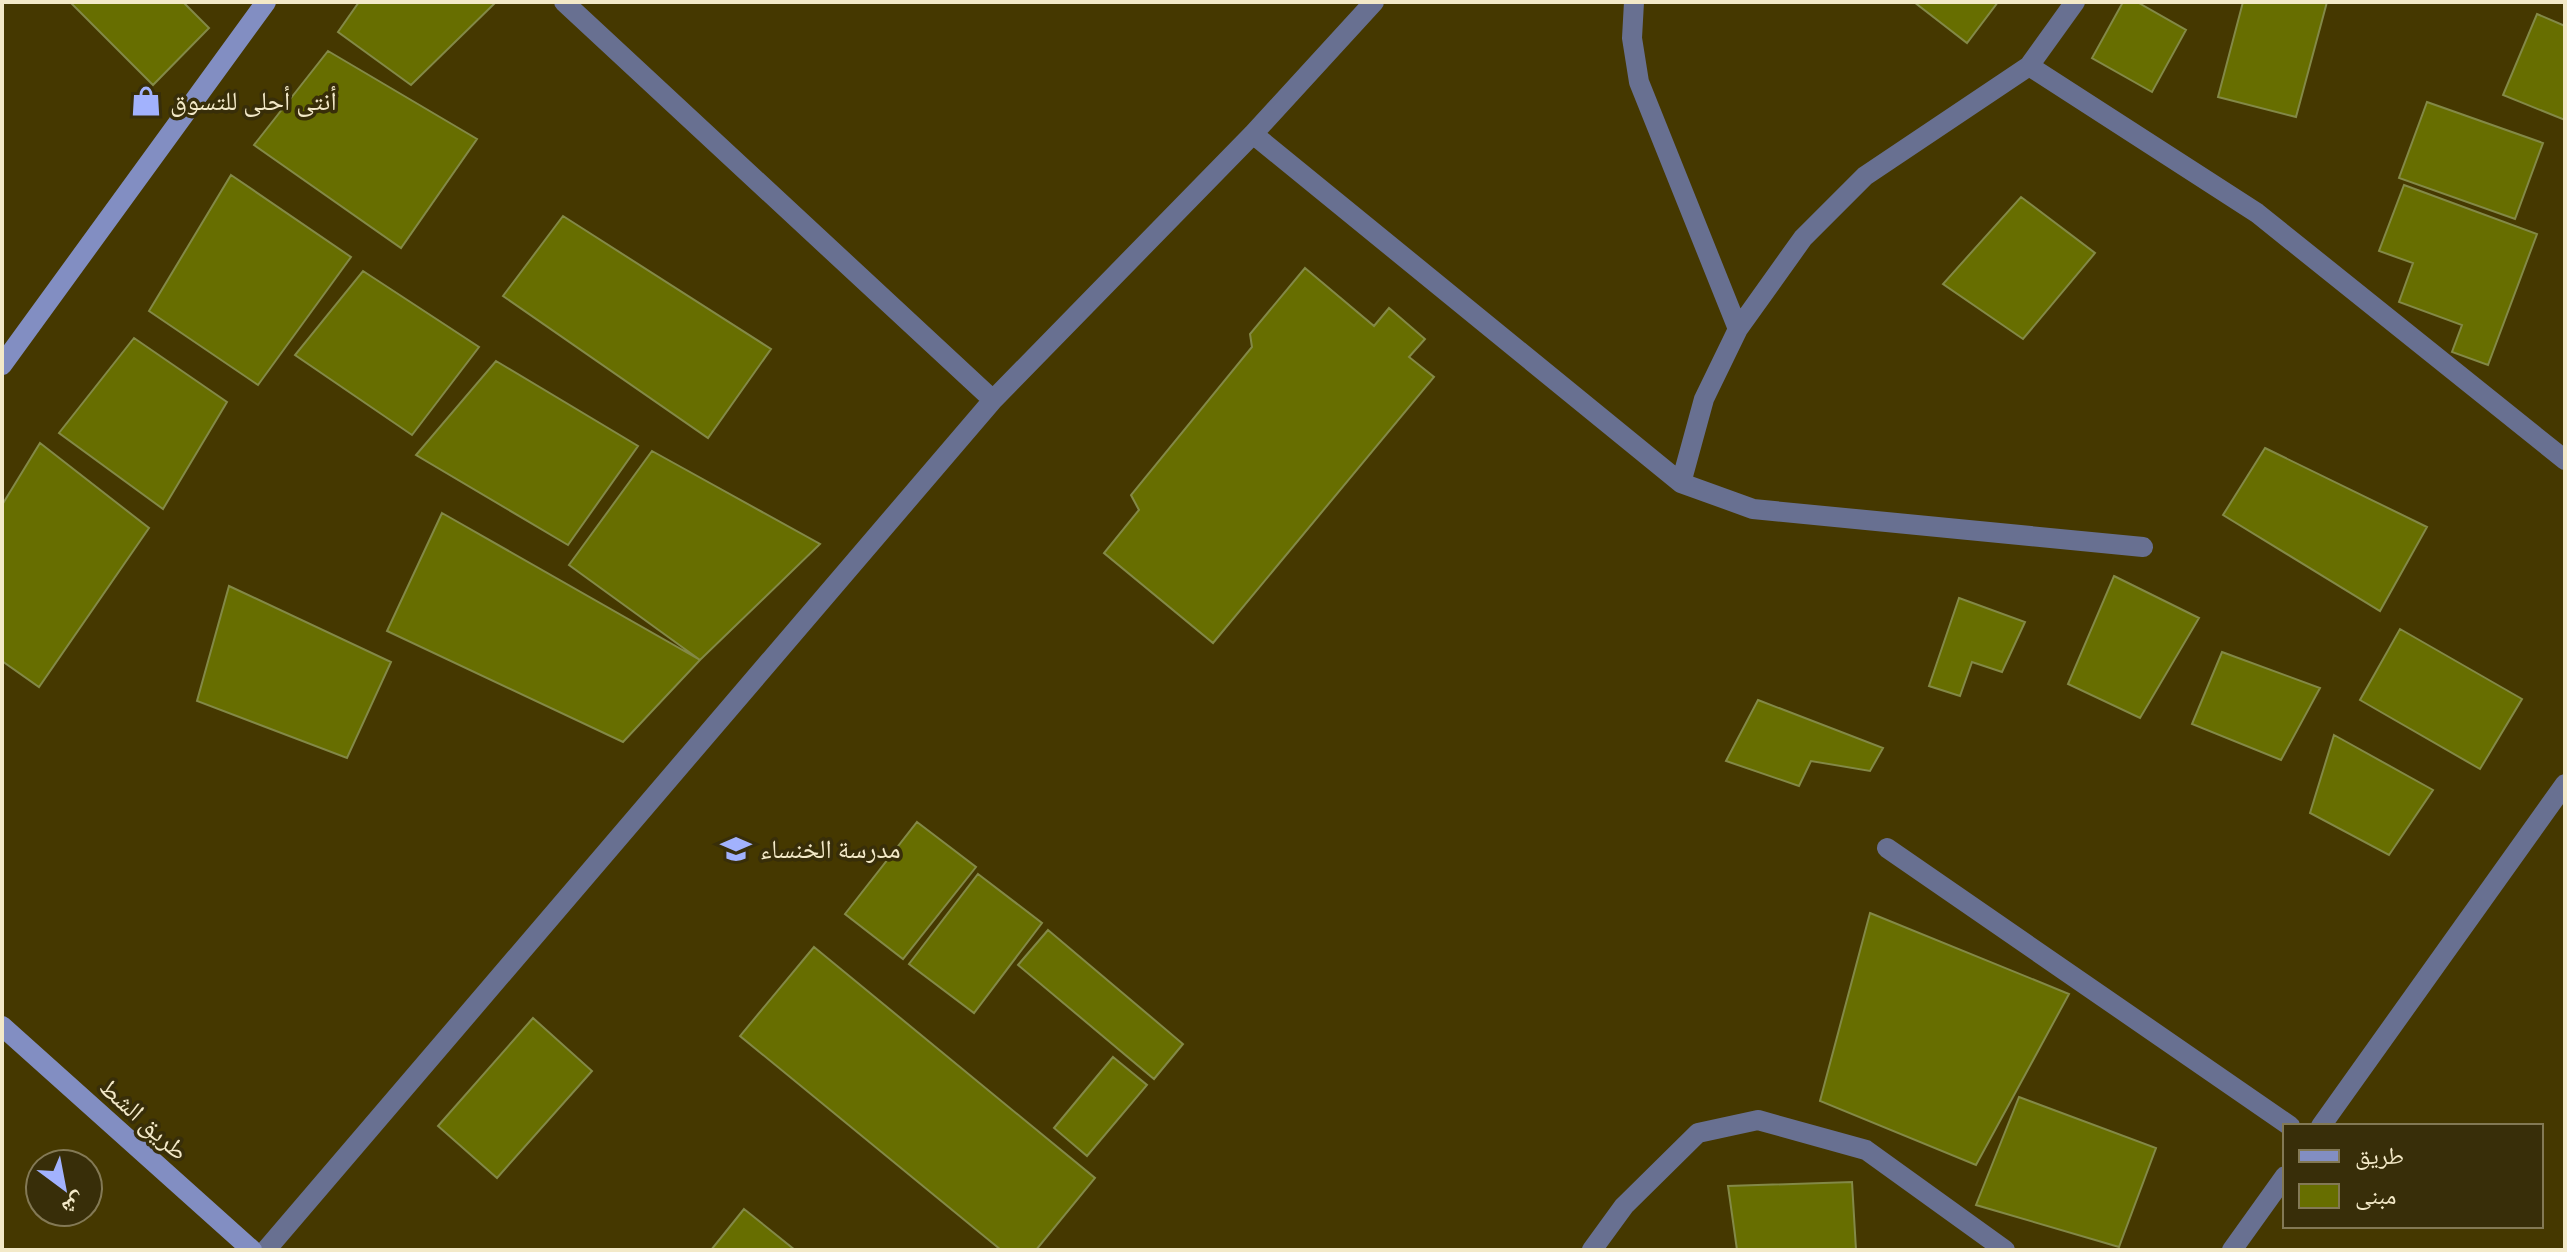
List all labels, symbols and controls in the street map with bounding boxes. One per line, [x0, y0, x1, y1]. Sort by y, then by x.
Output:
shop icon: أنتى أحلى للتسوق [129, 84, 163, 118]
place label: أنتى أحلى للتسوق [170, 85, 337, 117]
school or university icon: مدرسة الخنساء [719, 832, 753, 866]
place label: مدرسة الخنساء [760, 833, 901, 865]
street label: طريق الشط [93, 1071, 195, 1167]
legend [2283, 1124, 2543, 1228]
text: طريق [2355, 1141, 2404, 1170]
north arrow [24, 1148, 104, 1228]
text: مبنى [2355, 1181, 2396, 1210]
text: ش [57, 1187, 91, 1222]

